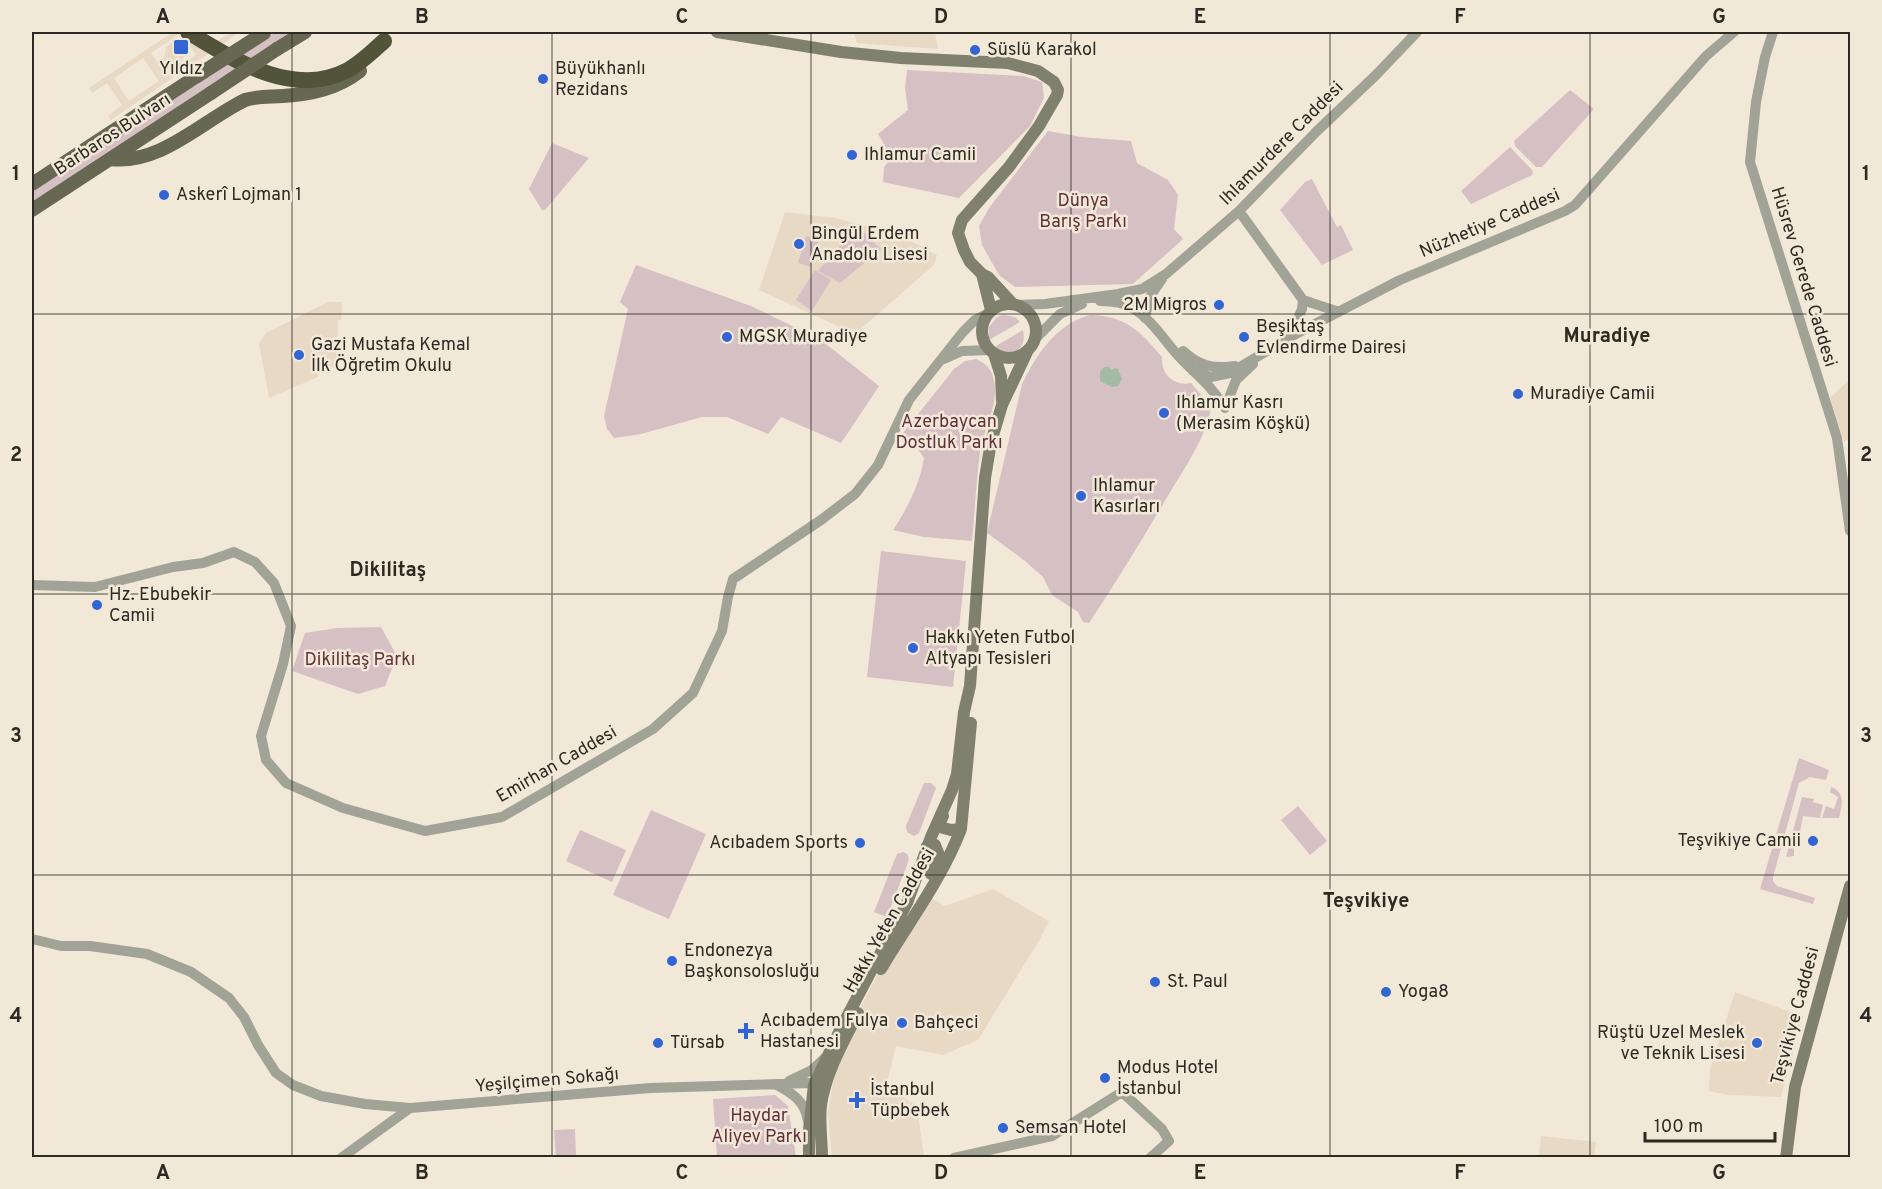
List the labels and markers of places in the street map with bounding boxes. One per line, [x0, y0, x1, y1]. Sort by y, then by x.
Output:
marker: Yıldız [172, 38, 190, 56]
place label: Süslü Karakol [987, 39, 1097, 62]
marker: Süslü Karakol [968, 43, 982, 57]
place label: Yıldız [159, 58, 203, 81]
place label: Büyükhanlı Rezidans [555, 58, 646, 102]
marker: Büyükhanlı Rezidans [536, 72, 550, 86]
place label: Ihlamur Camii [864, 144, 976, 167]
marker: Ihlamur Camii [845, 148, 859, 162]
place label: Askerî Lojman 1 [176, 184, 302, 207]
marker: Askerî Lojman 1 [157, 188, 171, 202]
place label: Bingül Erdem Anadolu Lisesi [811, 223, 928, 267]
marker: Bingül Erdem Anadolu Lisesi [792, 237, 806, 251]
place label: 2M Migros [1123, 294, 1207, 317]
marker: 2M Migros [1212, 298, 1226, 312]
place label: Beşiktaş Evlendirme Dairesi [1256, 316, 1406, 360]
place label: MGSK Muradiye [739, 326, 868, 349]
marker: MGSK Muradiye [720, 330, 734, 344]
marker: Beşiktaş Evlendirme Dairesi [1237, 330, 1251, 344]
place label: Gazi Mustafa Kemal İlk Öğretim Okulu [311, 334, 470, 378]
marker: Gazi Mustafa Kemal İlk Öğretim Okulu [292, 348, 306, 362]
place label: Muradiye Camii [1530, 383, 1655, 406]
marker: Muradiye Camii [1511, 387, 1525, 401]
place label: Ihlamur Kasrı (Merasim Köşkü) [1176, 392, 1310, 436]
marker: Ihlamur Kasrı (Merasim Köşkü) [1157, 406, 1171, 420]
place label: Ihlamur Kasırları [1093, 475, 1160, 519]
marker: Ihlamur Kasırları [1074, 489, 1088, 503]
place label: Hz. Ebubekir Camii [109, 584, 211, 628]
marker: Hz. Ebubekir Camii [90, 598, 104, 612]
place label: Hakkı Yeten Futbol Altyapı Tesisleri [925, 627, 1075, 671]
marker: Hakkı Yeten Futbol Altyapı Tesisleri [906, 641, 920, 655]
place label: Teşvikiye Camii [1677, 830, 1801, 853]
place label: Acıbadem Sports [709, 832, 848, 855]
marker: Teşvikiye Camii [1806, 834, 1820, 848]
marker: Acıbadem Sports [853, 836, 867, 850]
place label: Endonezya Başkonsolosluğu [684, 940, 820, 984]
marker: Endonezya Başkonsolosluğu [665, 954, 679, 968]
place label: St. Paul [1167, 971, 1228, 994]
marker: St. Paul [1148, 975, 1162, 989]
place label: Yoga8 [1398, 981, 1449, 1004]
marker: Yoga8 [1379, 985, 1393, 999]
place label: Acıbadem Fulya Hastanesi [760, 1010, 888, 1054]
place label: Bahçeci [914, 1012, 979, 1035]
marker: Bahçeci [895, 1016, 909, 1030]
marker: Acıbadem Fulya Hastanesi [737, 1022, 755, 1040]
place label: Rüştü Uzel Meslek ve Teknik Lisesi [1597, 1022, 1745, 1066]
place label: Türsab [670, 1032, 725, 1055]
marker: Türsab [651, 1036, 665, 1050]
marker: Rüştü Uzel Meslek ve Teknik Lisesi [1750, 1036, 1764, 1050]
place label: Modus Hotel İstanbul [1117, 1057, 1218, 1101]
marker: Modus Hotel İstanbul [1098, 1071, 1112, 1085]
place label: İstanbul Tüpbebek [870, 1077, 950, 1123]
marker: İstanbul Tüpbebek [848, 1091, 866, 1109]
place label: Semsan Hotel [1015, 1117, 1126, 1140]
marker: Semsan Hotel [996, 1121, 1010, 1135]

